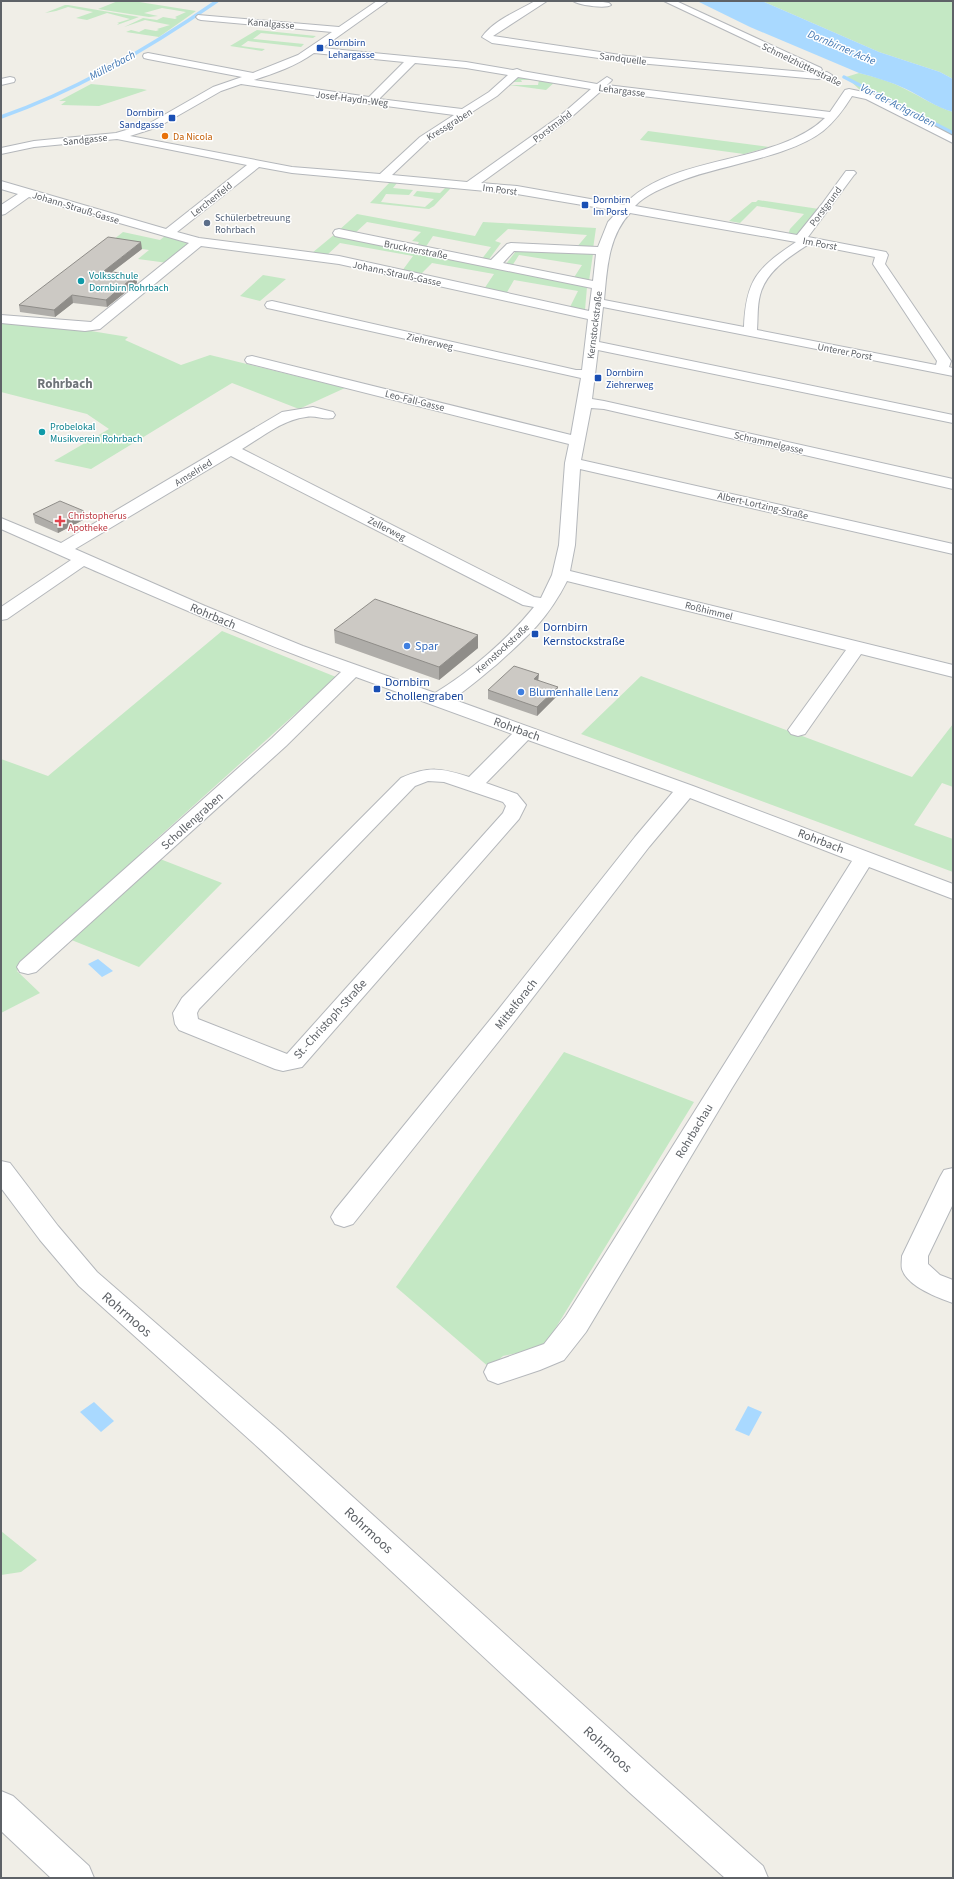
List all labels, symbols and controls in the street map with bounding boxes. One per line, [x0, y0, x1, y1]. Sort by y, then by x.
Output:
street label: Kanalgasse [247, 15, 295, 33]
water label: Dornbirner Ache [806, 26, 878, 69]
place label: Dornbirn Lehargasse [328, 36, 375, 62]
street label: Schmelzhütterstraße [759, 39, 844, 90]
marker: Dornbirn Lehargasse [315, 43, 325, 53]
water label: Müllerbach [86, 47, 138, 84]
street label: Sandquelle [598, 49, 647, 69]
water label: Vor der Achgraben [858, 80, 938, 131]
street label: Lehargasse [598, 81, 646, 101]
street label: Josef-Haydn-Weg [315, 88, 389, 110]
street label: Kressgraben [424, 105, 475, 145]
place label: Dornbirn Sandgasse [119, 106, 164, 132]
street label: Porstmahd [530, 107, 575, 146]
marker: Dornbirn Sandgasse [167, 113, 177, 123]
place label: Da Nicola [173, 130, 212, 144]
street label: Sandgasse [62, 131, 108, 149]
marker: Da Nicola [160, 131, 170, 141]
street label: Lerchenfeld [188, 179, 235, 221]
street label: Im Porst [482, 181, 518, 199]
street label: Porstgrund [806, 184, 845, 229]
street label: Johann-Strauß-Gasse [31, 188, 121, 228]
place label: Dornbirn Im Porst [593, 193, 630, 219]
marker: Dornbirn Im Porst [580, 200, 590, 210]
place label: Schülerbetreuung Rohrbach [215, 211, 290, 237]
marker: Schülerbetreuung Rohrbach [202, 218, 212, 228]
street label: Im Porst [802, 234, 839, 254]
street label: Brucknerstraße [383, 237, 449, 263]
street label: Johann-Strauß-Gasse [351, 258, 442, 290]
place label: Volksschule Dornbirn Rohrbach [89, 269, 169, 295]
marker: Volksschule Dornbirn Rohrbach [76, 276, 86, 286]
street label: Kernstockstraße [584, 290, 606, 360]
street label: Ziehrerweg [405, 330, 454, 354]
street label: Unterer Porst [816, 340, 874, 364]
place label: Dornbirn Ziehrerweg [606, 366, 653, 392]
marker: Dornbirn Ziehrerweg [593, 373, 603, 383]
district label: Rohrbach [37, 375, 93, 393]
street label: Leo-Fall-Gasse [384, 387, 446, 415]
place label: Probelokal Musikverein Rohrbach [50, 420, 143, 446]
marker: Probelokal Musikverein Rohrbach [37, 427, 47, 437]
street label: Schrammelgasse [733, 428, 805, 458]
street label: Amselried [172, 456, 215, 490]
street label: Albert-Lortzing-Straße [716, 489, 810, 523]
place label: Christopherus Apotheke [68, 509, 127, 535]
street label: Zellerweg [365, 513, 408, 544]
marker: Christopherus Apotheke [55, 516, 65, 526]
street label: Roßhimmel [683, 598, 735, 624]
street label: Rohrbach [187, 599, 238, 634]
place label: Dornbirn Kernstockstraße [543, 619, 625, 650]
street label: Kernstockstraße [473, 621, 533, 677]
marker: Dornbirn Kernstockstraße [530, 629, 540, 639]
place label: Spar [415, 638, 439, 655]
marker: Spar [402, 641, 412, 651]
place label: Dornbirn Schollengraben [385, 674, 464, 705]
marker: Dornbirn Schollengraben [372, 684, 382, 694]
place label: Blumenhalle Lenz [529, 684, 618, 701]
marker: Blumenhalle Lenz [516, 687, 526, 697]
street label: Rohrbach [491, 713, 542, 746]
street label: Schollengraben [157, 789, 227, 854]
street label: Rohrbach [795, 825, 846, 858]
street label: Mittelforach [491, 975, 542, 1033]
street label: St.-Christoph-Straße [290, 976, 371, 1063]
street label: Rohrbachau [671, 1101, 717, 1162]
street label: Rohrmoos [97, 1287, 156, 1342]
street label: Rohrmoos [339, 1503, 397, 1559]
street label: Rohrmoos [578, 1722, 636, 1778]

